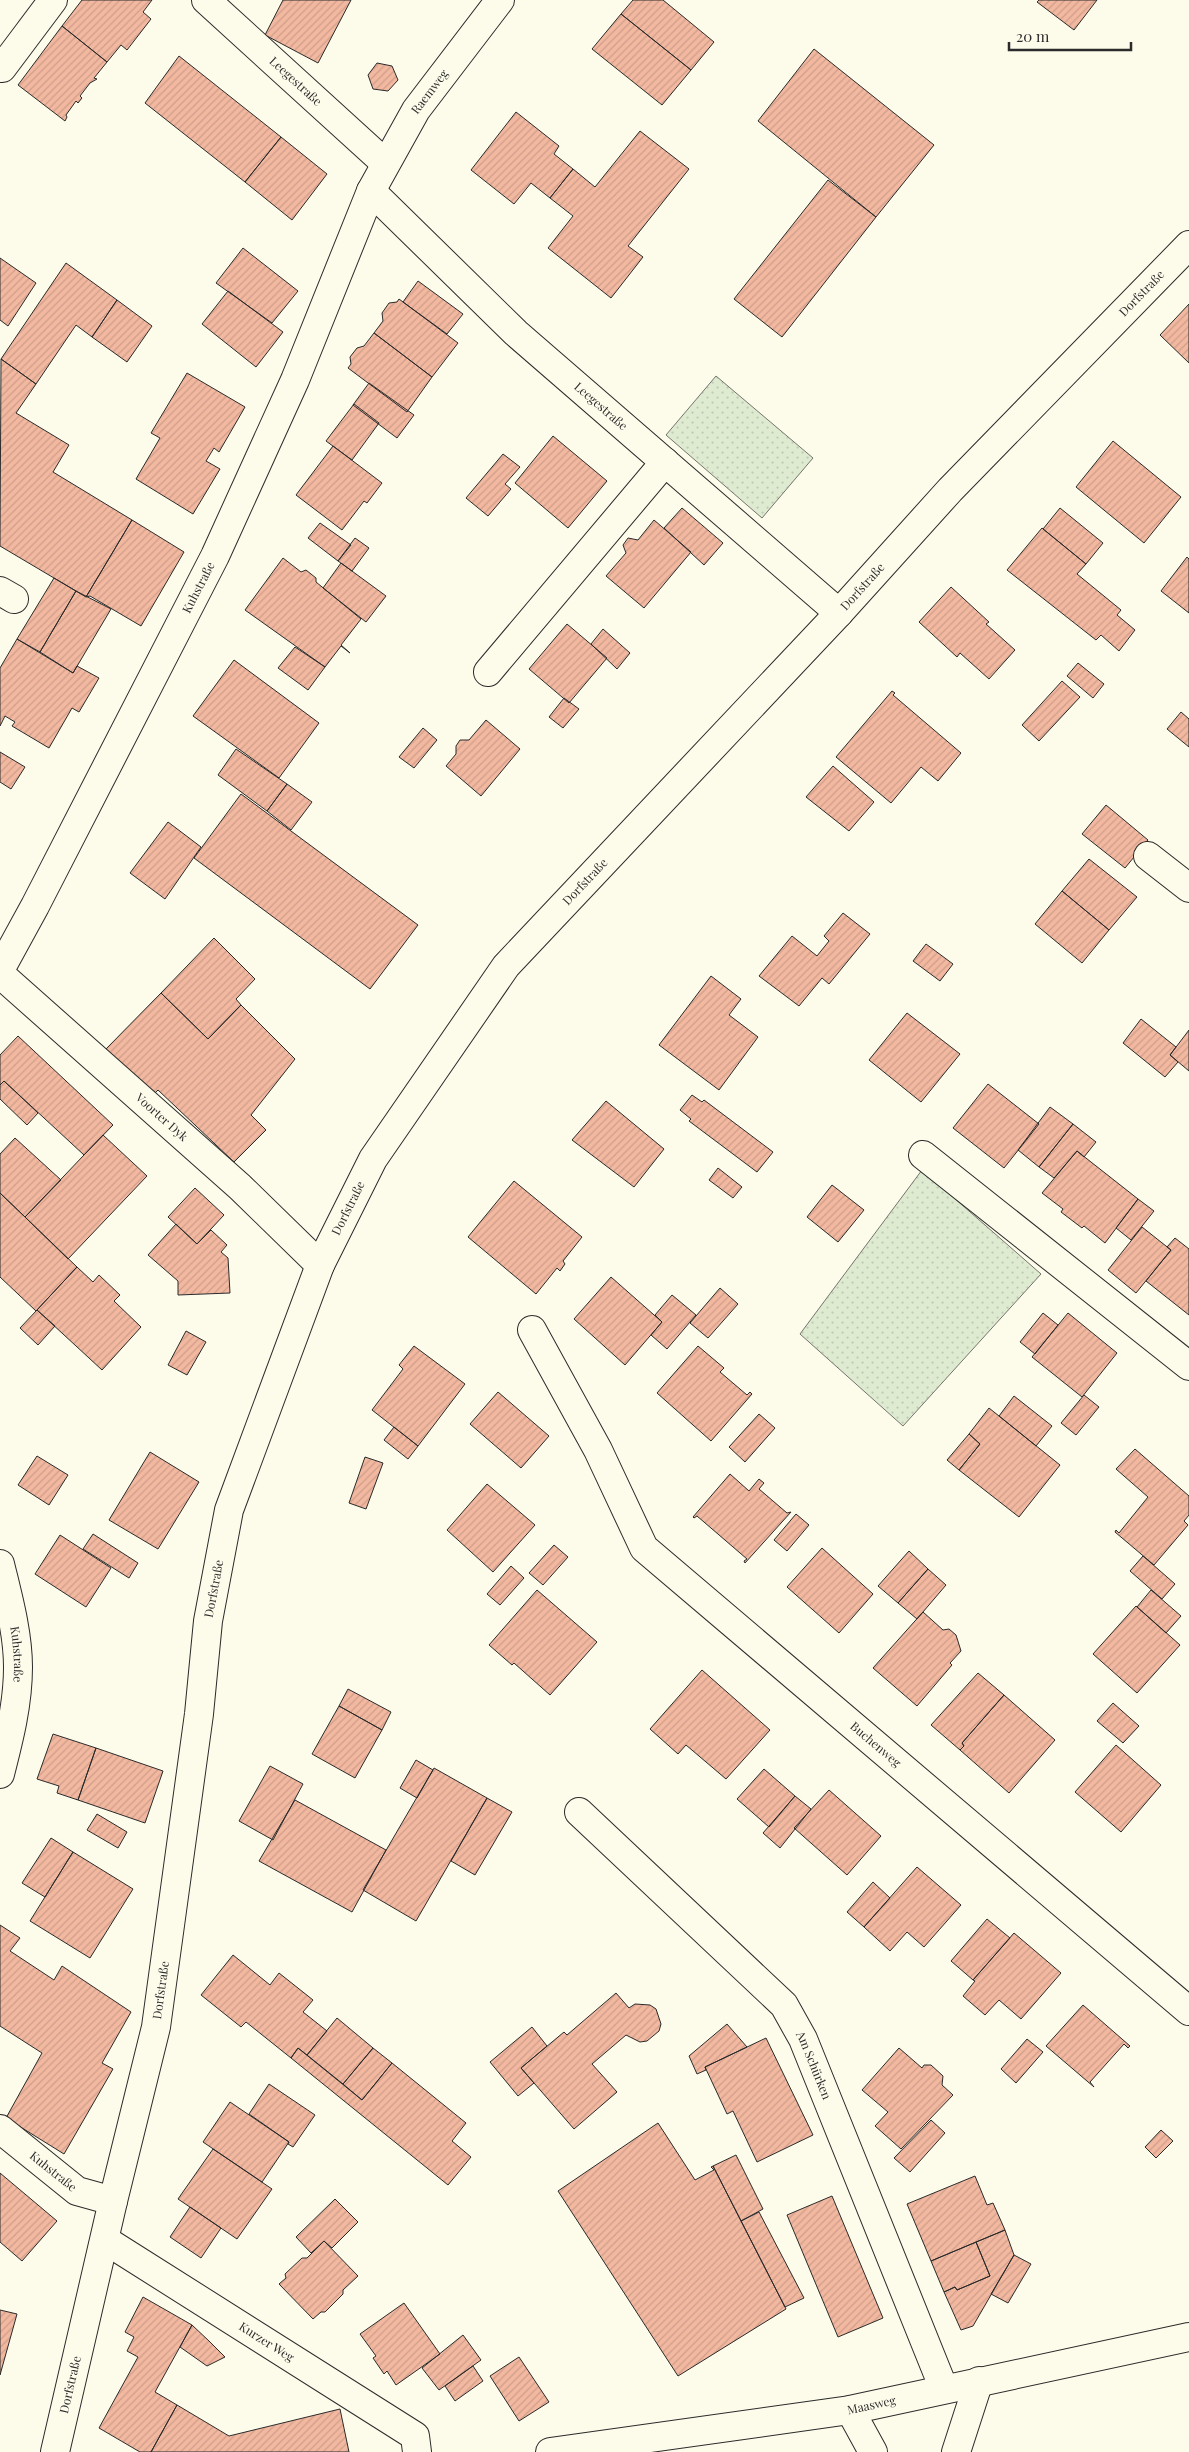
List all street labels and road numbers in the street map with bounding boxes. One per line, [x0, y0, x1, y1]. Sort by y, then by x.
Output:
street label: Leegestraße [267, 53, 326, 109]
street label: Raemweg [407, 65, 452, 117]
street label: Dorfstraße [1115, 266, 1167, 319]
street label: Leegestraße [571, 378, 631, 433]
street label: Kuhstraße [178, 559, 218, 616]
street label: Dorfstraße [836, 559, 887, 613]
street label: Dorfstraße [559, 854, 610, 908]
street label: Voorter Dyk [132, 1088, 192, 1144]
street label: Dorfstraße [327, 1178, 368, 1238]
street label: Dorfstraße [200, 1558, 226, 1619]
street label: Kuhstraße [7, 1625, 27, 1683]
street label: Buchenweg [847, 1718, 906, 1771]
street label: Dorfstraße [148, 1960, 172, 2020]
street label: Am Schürken [793, 2027, 835, 2102]
street label: Kuhstraße [27, 2147, 80, 2195]
street label: Kurzer Weg [236, 2318, 298, 2365]
street label: Dorfstraße [55, 2354, 84, 2415]
street label: Maasweg [846, 2391, 898, 2417]

